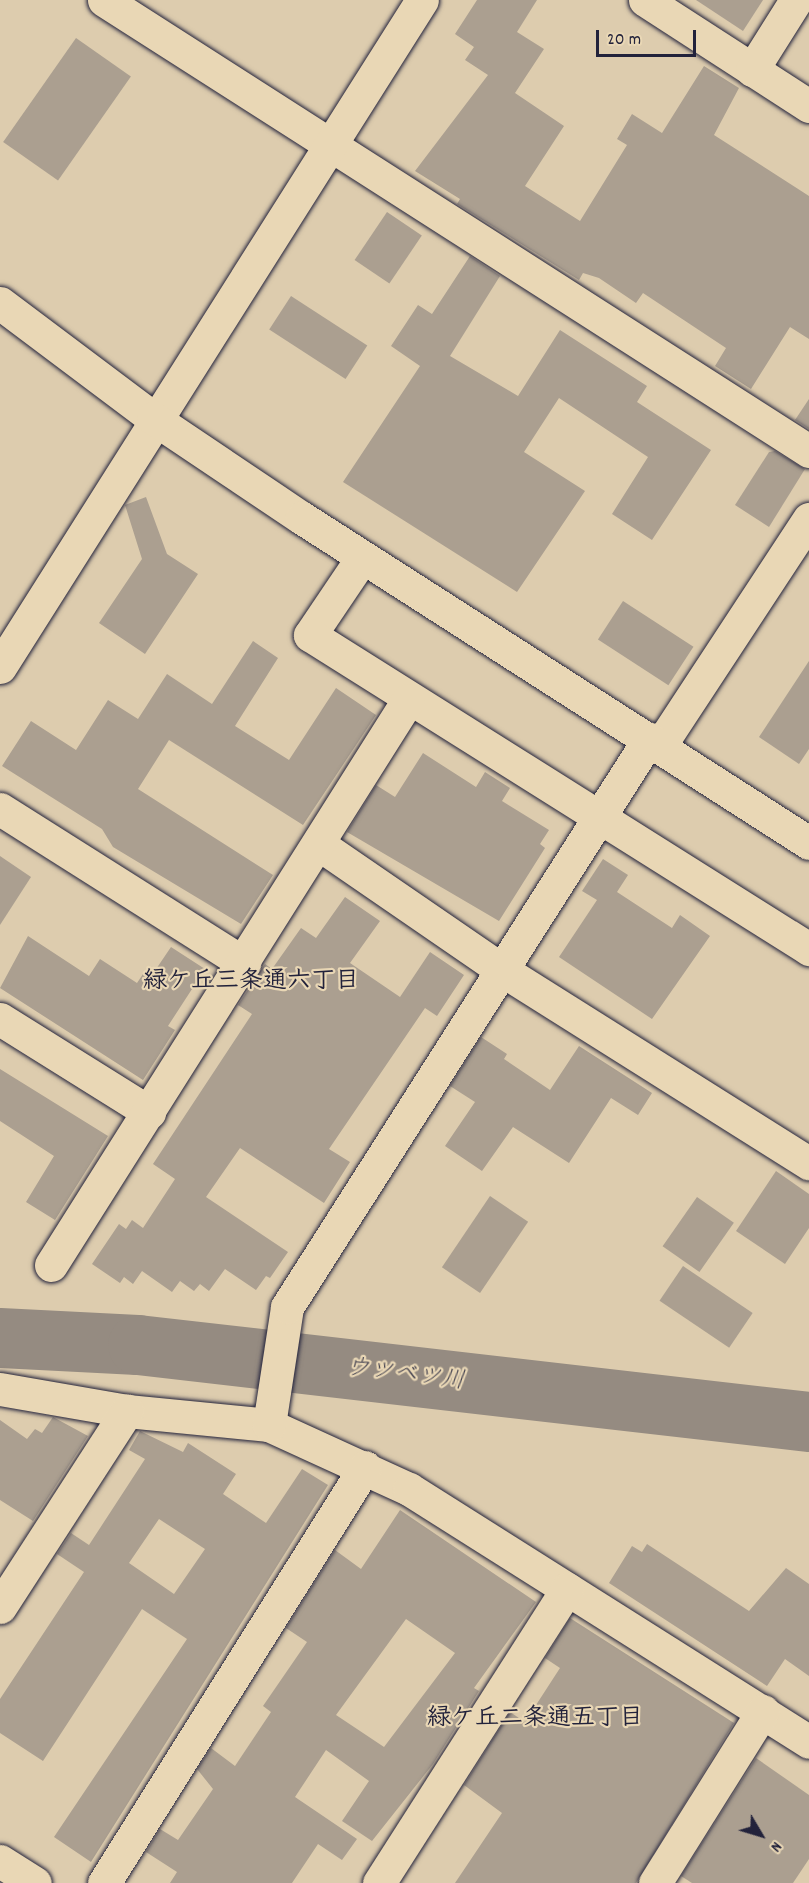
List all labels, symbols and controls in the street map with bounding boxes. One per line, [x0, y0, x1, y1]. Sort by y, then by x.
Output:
scale bar [599, 18, 700, 56]
text: 20 m [607, 28, 641, 53]
district label: 緑ケ丘三条通六丁目 [143, 969, 359, 997]
water label: ウツベツ川 [344, 1354, 466, 1398]
district label: 緑ケ丘二条通五丁目 [427, 1706, 643, 1734]
north arrow [731, 1805, 791, 1865]
text: N [764, 1836, 787, 1857]

